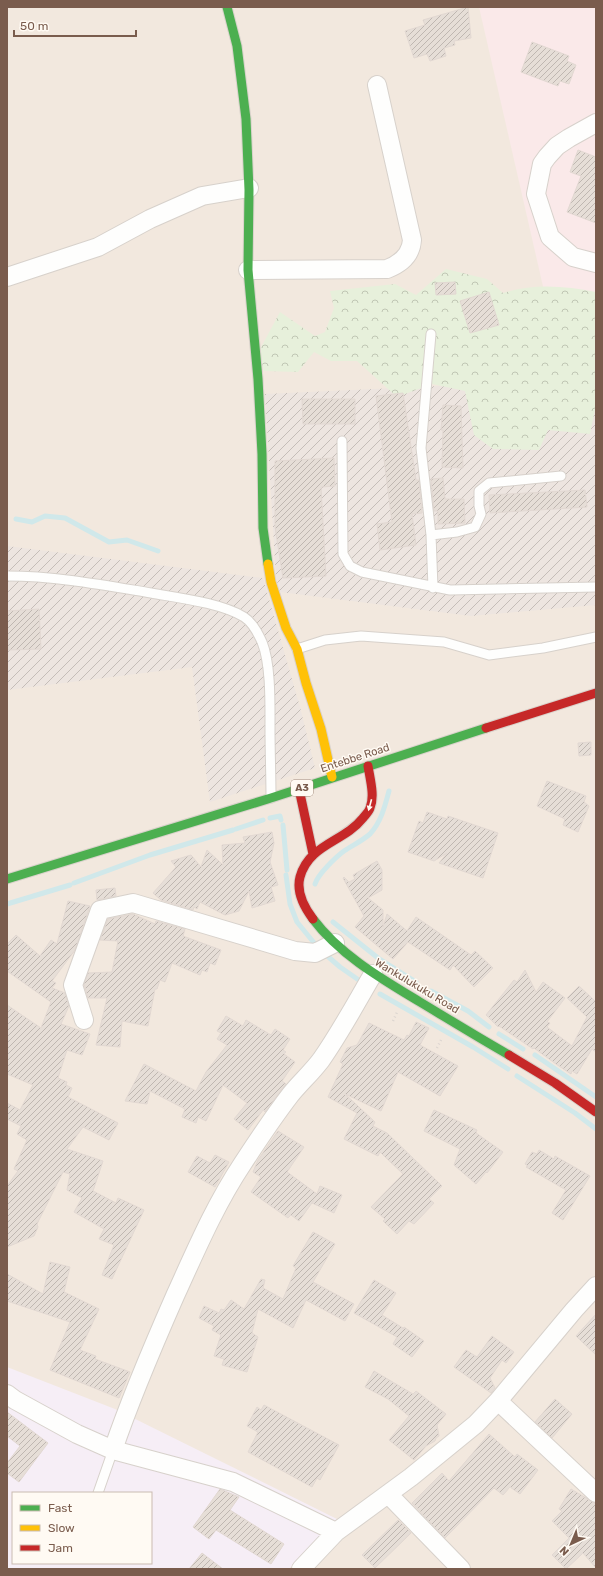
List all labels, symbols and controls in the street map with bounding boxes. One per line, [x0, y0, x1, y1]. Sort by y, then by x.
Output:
scale bar [14, 12, 136, 38]
text: 50 m [20, 19, 48, 33]
street label: Entebbe Road [319, 741, 391, 775]
road number: A3 [291, 780, 313, 796]
one-way arrow [367, 799, 373, 811]
street label: Wankulukuku Road [372, 956, 462, 1016]
legend [12, 1492, 152, 1564]
text: Fast [48, 1501, 72, 1515]
text: Slow [48, 1521, 75, 1535]
north arrow [551, 1524, 591, 1564]
text: Jam [48, 1541, 73, 1555]
text: N [557, 1543, 572, 1558]

